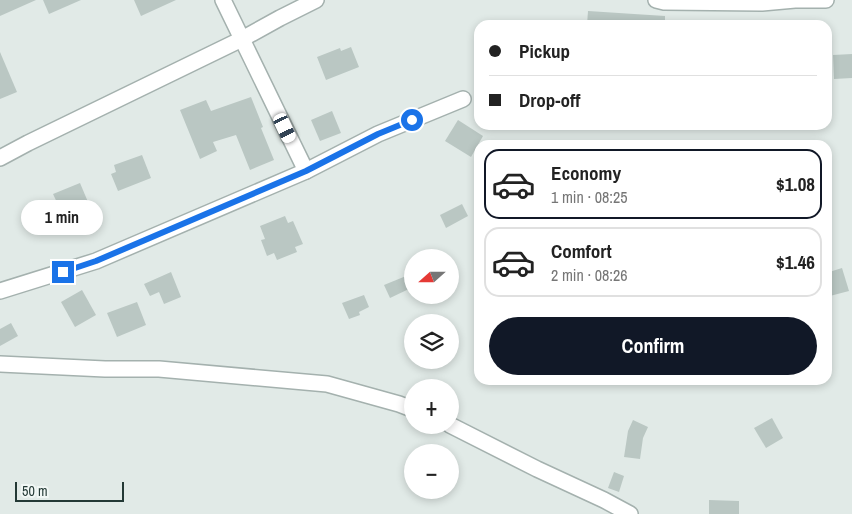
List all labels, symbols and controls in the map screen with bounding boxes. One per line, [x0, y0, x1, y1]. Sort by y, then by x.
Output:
text: Pickup [519, 38, 570, 64]
text: Drop-off [519, 87, 580, 113]
route start [401, 109, 423, 131]
car [271, 111, 298, 145]
text: Economy [551, 160, 621, 186]
icon: car [491, 162, 536, 207]
text: $1.08 [776, 171, 815, 197]
text: 1 min · 08:25 [551, 186, 628, 208]
callout: 1 min [22, 200, 104, 234]
text: 1 min [45, 206, 79, 228]
text: Comfort [551, 238, 612, 264]
icon: car [491, 240, 536, 285]
north arrow [404, 249, 459, 304]
map controls [404, 249, 459, 499]
text: $1.46 [776, 249, 815, 275]
route end [52, 261, 74, 283]
text: 2 min · 08:26 [551, 264, 628, 286]
button: layers [404, 314, 459, 369]
button: Confirm [489, 317, 817, 375]
button: + [404, 379, 459, 434]
button: − [404, 444, 459, 499]
scale bar [15, 479, 124, 502]
text: 50 m [22, 482, 48, 500]

